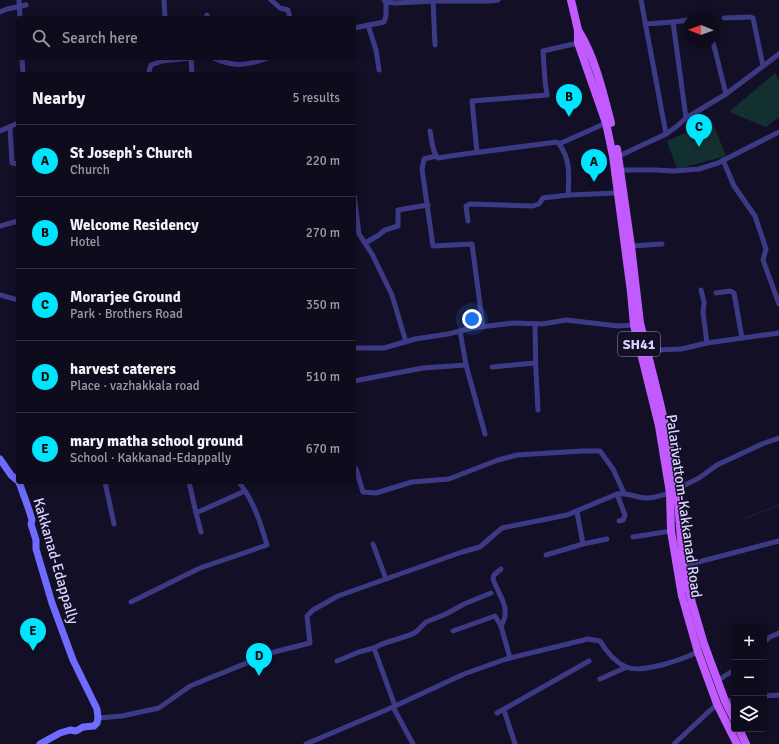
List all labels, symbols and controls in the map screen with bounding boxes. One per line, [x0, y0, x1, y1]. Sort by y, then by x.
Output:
north arrow [683, 12, 719, 48]
search box [16, 16, 356, 60]
icon: search [30, 27, 52, 49]
text: Search here [62, 29, 138, 47]
pin: B [556, 84, 582, 117]
text: Nearby [32, 88, 85, 109]
text: 5 results [292, 90, 340, 106]
pin: C [686, 114, 712, 147]
text: St Joseph's Church [70, 144, 192, 162]
pin: A [581, 149, 607, 182]
text: A [41, 153, 49, 169]
text: 220 m [306, 153, 340, 169]
text: Church [70, 162, 110, 178]
text: Welcome Residency [70, 216, 199, 234]
text: B [41, 225, 49, 241]
text: 270 m [306, 225, 340, 241]
text: Hotel [70, 234, 100, 250]
text: Morarjee Ground [70, 288, 181, 306]
text: C [41, 297, 49, 313]
text: 350 m [306, 297, 340, 313]
text: Park · Brothers Road [70, 306, 183, 322]
your location [462, 309, 482, 329]
road number: SH41 [618, 332, 660, 356]
text: harvest caterers [70, 360, 176, 378]
text: D [41, 369, 49, 385]
text: 510 m [306, 369, 340, 385]
text: Place · vazhakkala road [70, 378, 200, 394]
street label: Palarivattom-Kakkanad Road [662, 413, 706, 599]
text: mary matha school ground [70, 432, 243, 450]
text: E [41, 441, 49, 457]
text: 670 m [306, 441, 340, 457]
text: School · Kakkanad-Edappally [70, 450, 231, 466]
street label: Kakkanad-Edappally [29, 496, 83, 626]
pin: E [20, 618, 46, 651]
map controls [731, 624, 767, 732]
button: + [731, 624, 767, 660]
pin: D [246, 643, 272, 676]
button: − [731, 660, 767, 696]
button: layers [731, 696, 767, 732]

